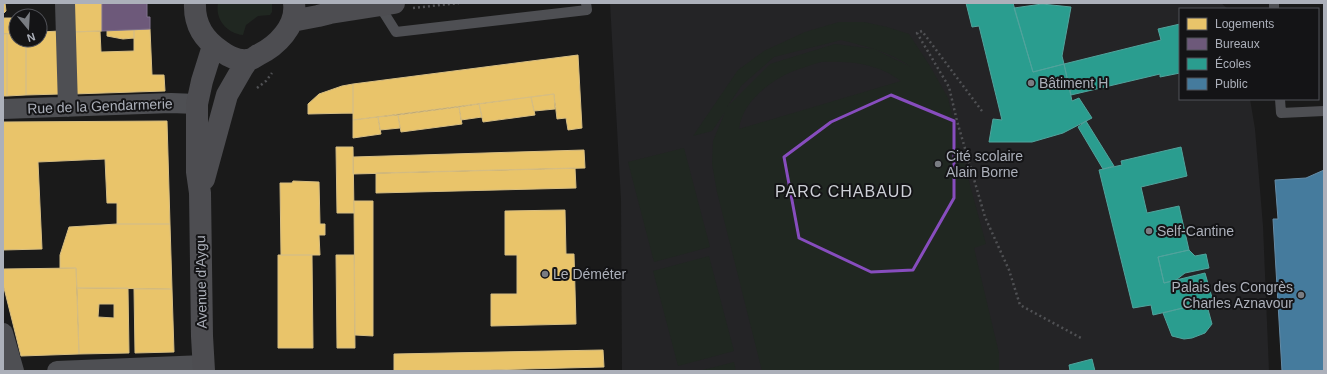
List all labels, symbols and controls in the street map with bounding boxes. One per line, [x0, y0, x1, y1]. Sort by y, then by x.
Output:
north arrow [8, 8, 48, 48]
legend [1179, 8, 1319, 100]
text: Logements [1215, 17, 1274, 31]
text: N [25, 31, 37, 44]
text: Bureaux [1215, 37, 1260, 51]
text: Écoles [1215, 56, 1251, 71]
place label: Bâtiment H [1039, 75, 1108, 91]
text: Public [1215, 77, 1248, 91]
marker: Bâtiment H [1026, 78, 1036, 88]
street label: Rue de la Gendarmerie [27, 95, 173, 117]
place label: Cité scolaire Alain Borne [946, 148, 1023, 180]
marker: Cité scolaire Alain Borne [933, 159, 943, 169]
district label: PARC CHABAUD [775, 183, 913, 200]
place label: Self-Cantine [1157, 223, 1234, 239]
marker: Self-Cantine [1144, 226, 1154, 236]
street label: Avenue d'Aygu [192, 235, 210, 329]
place label: Le Déméter [553, 266, 626, 282]
marker: Le Déméter [540, 269, 550, 279]
place label: Palais des Congrès Charles Aznavour [1172, 279, 1293, 311]
marker: Palais des Congrès Charles Aznavour [1296, 290, 1306, 300]

